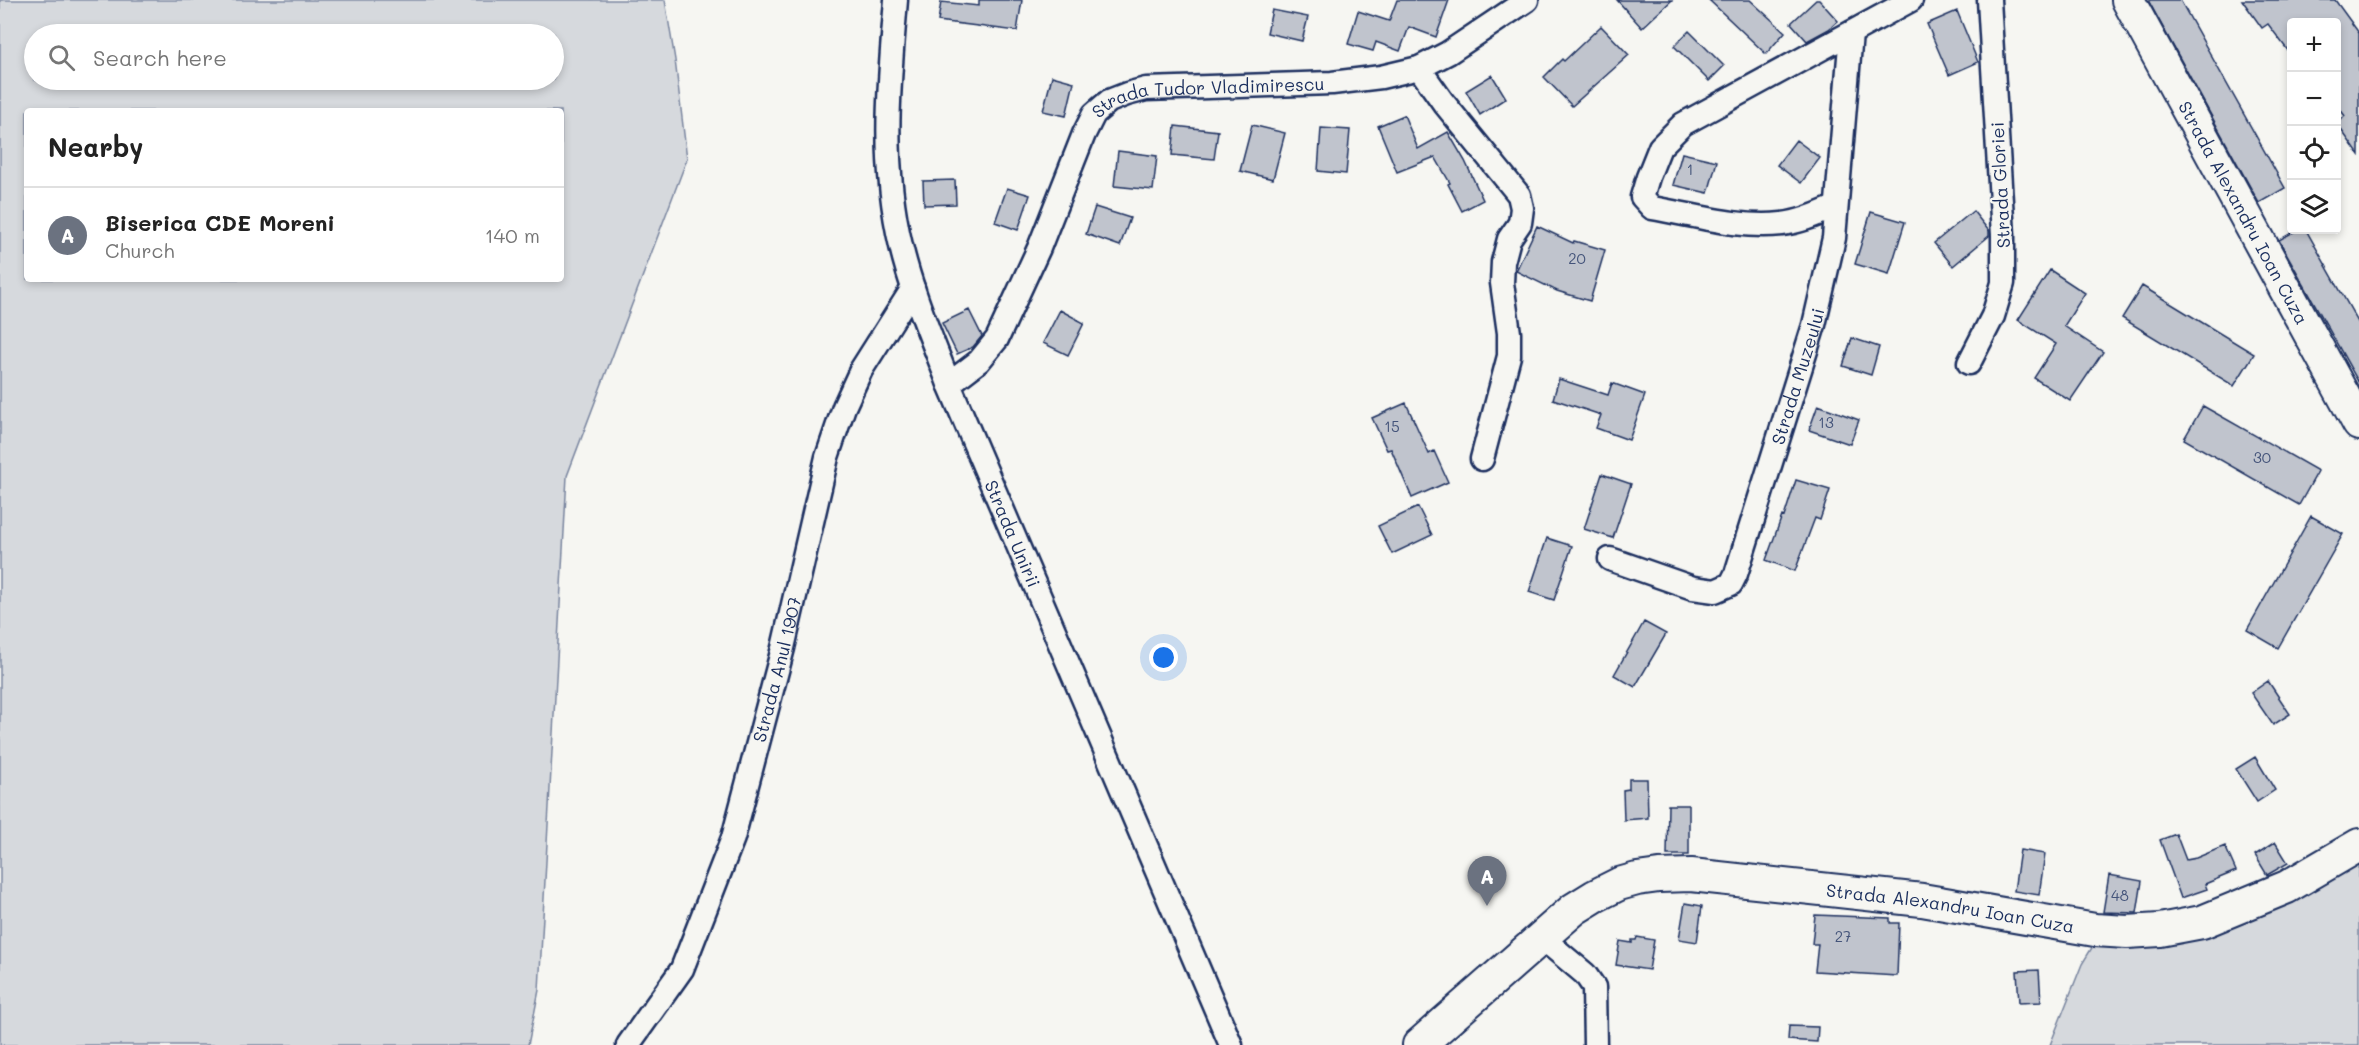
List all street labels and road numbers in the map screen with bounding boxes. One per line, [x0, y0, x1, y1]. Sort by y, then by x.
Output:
street label: Strada Tudor Vladimirescu [1086, 71, 1325, 123]
street label: Strada Alexandru Ioan Cuza [2173, 97, 2314, 328]
street label: Strada Gloriei [1985, 121, 2015, 249]
street label: Strada Muzeului [1765, 306, 1830, 448]
street label: Strada Unirii [979, 476, 1046, 591]
street label: Strada Anul 1907 [747, 594, 806, 745]
street label: Strada Alexandru Ioan Cuza [1825, 878, 2076, 938]

